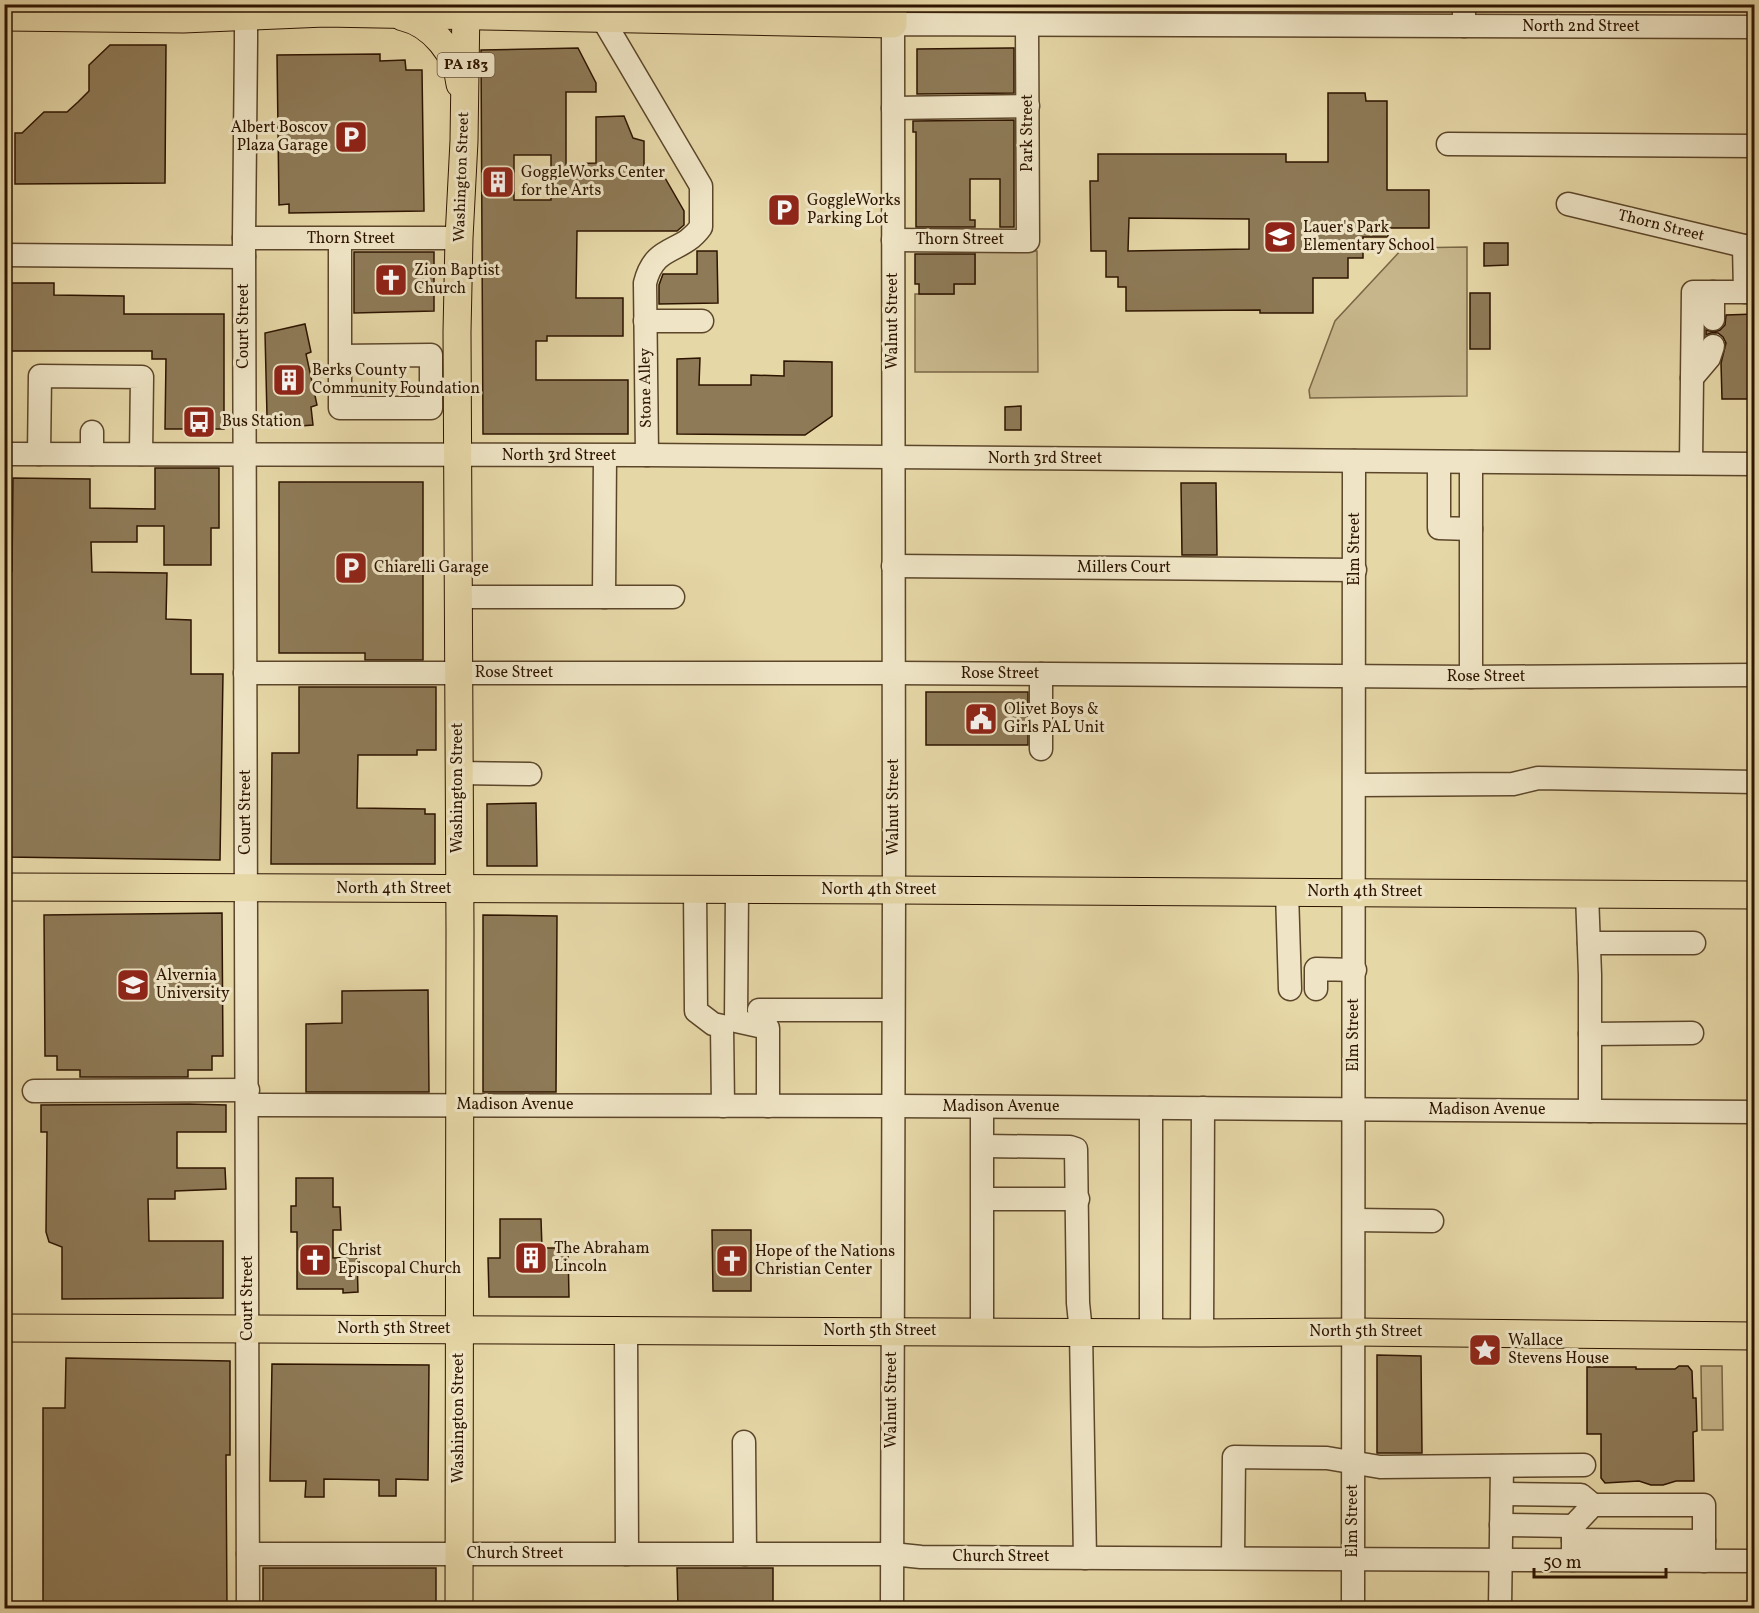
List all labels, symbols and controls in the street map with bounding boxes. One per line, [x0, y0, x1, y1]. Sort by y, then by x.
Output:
street label: North 2nd Street [1522, 16, 1640, 38]
road number: PA 183 [438, 53, 494, 77]
street label: Park Street [1017, 94, 1039, 172]
street label: Washington Street [449, 111, 475, 243]
place label: Albert Boscov Plaza Garage [231, 117, 329, 157]
parking icon: Albert Boscov Plaza Garage [333, 119, 369, 155]
place label: GoggleWorks Center for the Arts [521, 162, 665, 202]
building icon: GoggleWorks Center for the Arts [480, 164, 516, 200]
place label: GoggleWorks Parking Lot [807, 190, 901, 230]
parking icon: GoggleWorks Parking Lot [766, 192, 802, 228]
street label: Thorn Street [1615, 205, 1707, 247]
place label: Lauer's Park Elementary School [1303, 217, 1435, 257]
school or university icon: Lauer's Park Elementary School [1262, 219, 1298, 255]
street label: Thorn Street [307, 228, 396, 250]
street label: Thorn Street [916, 229, 1005, 251]
place label: Zion Baptist Church [414, 260, 501, 300]
church icon: Zion Baptist Church [373, 262, 409, 298]
street label: Walnut Street [882, 272, 904, 370]
street label: Court Street [233, 283, 255, 369]
street label: Stone Alley [634, 347, 658, 428]
place label: Berks County Community Foundation [312, 360, 480, 400]
building icon: Berks County Community Foundation [271, 362, 307, 398]
bus stop icon: Bus Station [181, 404, 217, 440]
place label: Bus Station [222, 411, 302, 433]
street label: North 3rd Street [502, 445, 617, 467]
street label: North 3rd Street [988, 448, 1103, 470]
street label: Elm Street [1344, 512, 1366, 586]
parking icon: Chiarelli Garage [333, 550, 369, 586]
place label: Chiarelli Garage [374, 557, 489, 579]
street label: Millers Court [1077, 557, 1171, 579]
street label: Rose Street [475, 662, 554, 684]
street label: Rose Street [961, 663, 1040, 685]
street label: Rose Street [1447, 666, 1526, 688]
place label: Olivet Boys & Girls PAL Unit [1004, 699, 1105, 739]
public building icon: Olivet Boys & Girls PAL Unit [963, 701, 999, 737]
street label: Washington Street [447, 722, 469, 853]
street label: Walnut Street [883, 758, 905, 856]
street label: Court Street [235, 769, 257, 855]
street label: North 4th Street [336, 878, 452, 900]
street label: North 4th Street [821, 879, 937, 901]
street label: North 4th Street [1307, 881, 1423, 903]
place label: Alvernia University [156, 965, 230, 1005]
school or university icon: Alvernia University [115, 967, 151, 1003]
street label: Elm Street [1343, 998, 1365, 1072]
street label: Madison Avenue [456, 1094, 574, 1116]
street label: Madison Avenue [942, 1096, 1060, 1118]
street label: Madison Avenue [1428, 1099, 1546, 1121]
place label: The Abraham Lincoln [554, 1238, 650, 1278]
place label: Christ Episcopal Church [338, 1240, 461, 1280]
building icon: The Abraham Lincoln [513, 1240, 549, 1276]
place label: Hope of the Nations Christian Center [755, 1241, 895, 1281]
church icon: Christ Episcopal Church [297, 1242, 333, 1278]
church icon: Hope of the Nations Christian Center [714, 1243, 750, 1279]
street label: Court Street [237, 1255, 259, 1341]
street label: North 5th Street [337, 1318, 451, 1340]
street label: North 5th Street [823, 1320, 937, 1342]
street label: North 5th Street [1309, 1321, 1423, 1343]
place label: Wallace Stevens House [1508, 1330, 1609, 1370]
place icon: Wallace Stevens House [1467, 1332, 1503, 1368]
street label: Walnut Street [881, 1351, 903, 1449]
street label: Washington Street [448, 1352, 470, 1483]
street label: Elm Street [1342, 1484, 1364, 1558]
scale bar [1534, 1541, 1666, 1579]
street label: Church Street [466, 1543, 564, 1565]
street label: Church Street [952, 1546, 1050, 1568]
text: 50 m [1543, 1551, 1582, 1576]

